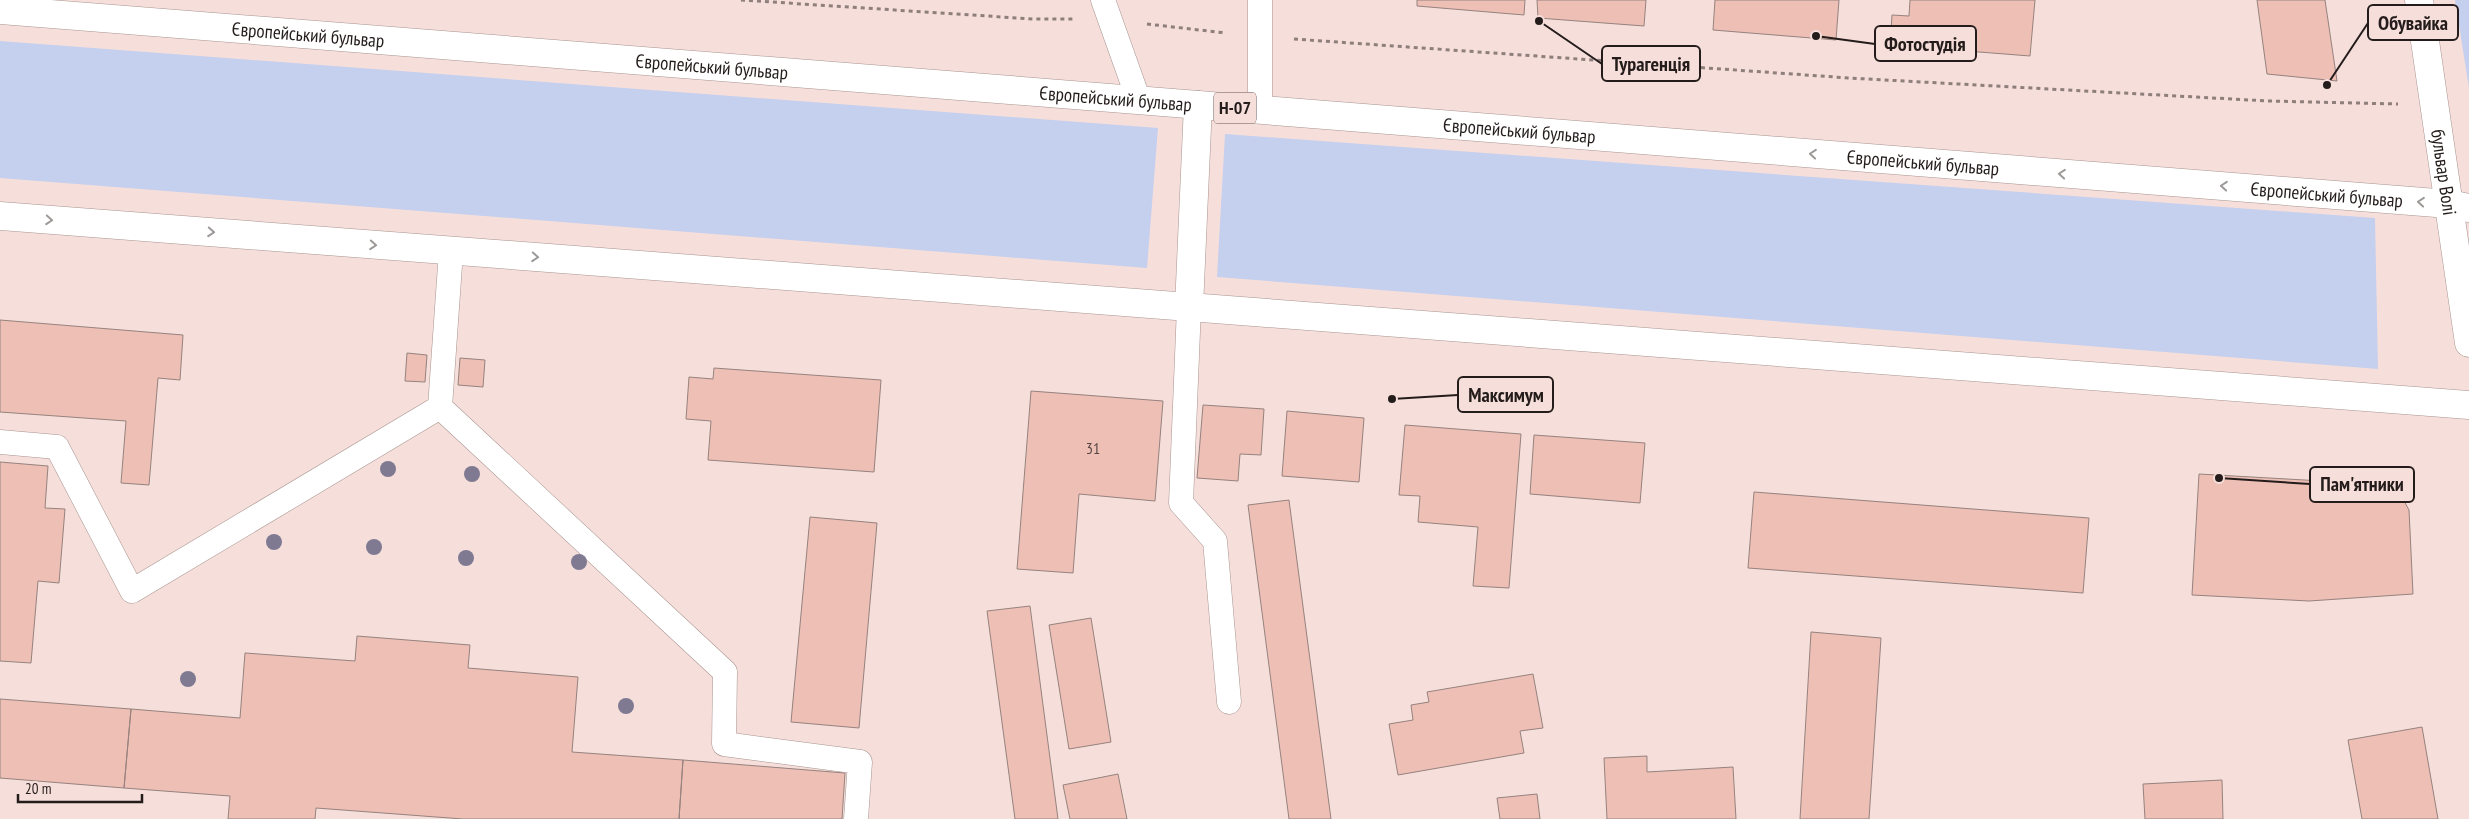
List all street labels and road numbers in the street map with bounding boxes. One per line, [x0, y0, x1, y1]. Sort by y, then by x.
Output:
street label: Європейський бульвар [231, 16, 385, 52]
street label: Європейський бульвар [635, 48, 789, 84]
street label: Європейський бульвар [1038, 80, 1193, 116]
road number: Н-07 [1214, 92, 1256, 124]
street label: Європейський бульвар [1442, 112, 1596, 148]
street label: бульвар Волі [2426, 128, 2462, 217]
street label: Європейський бульвар [1846, 144, 2000, 180]
street label: Європейський бульвар [2250, 176, 2404, 212]

